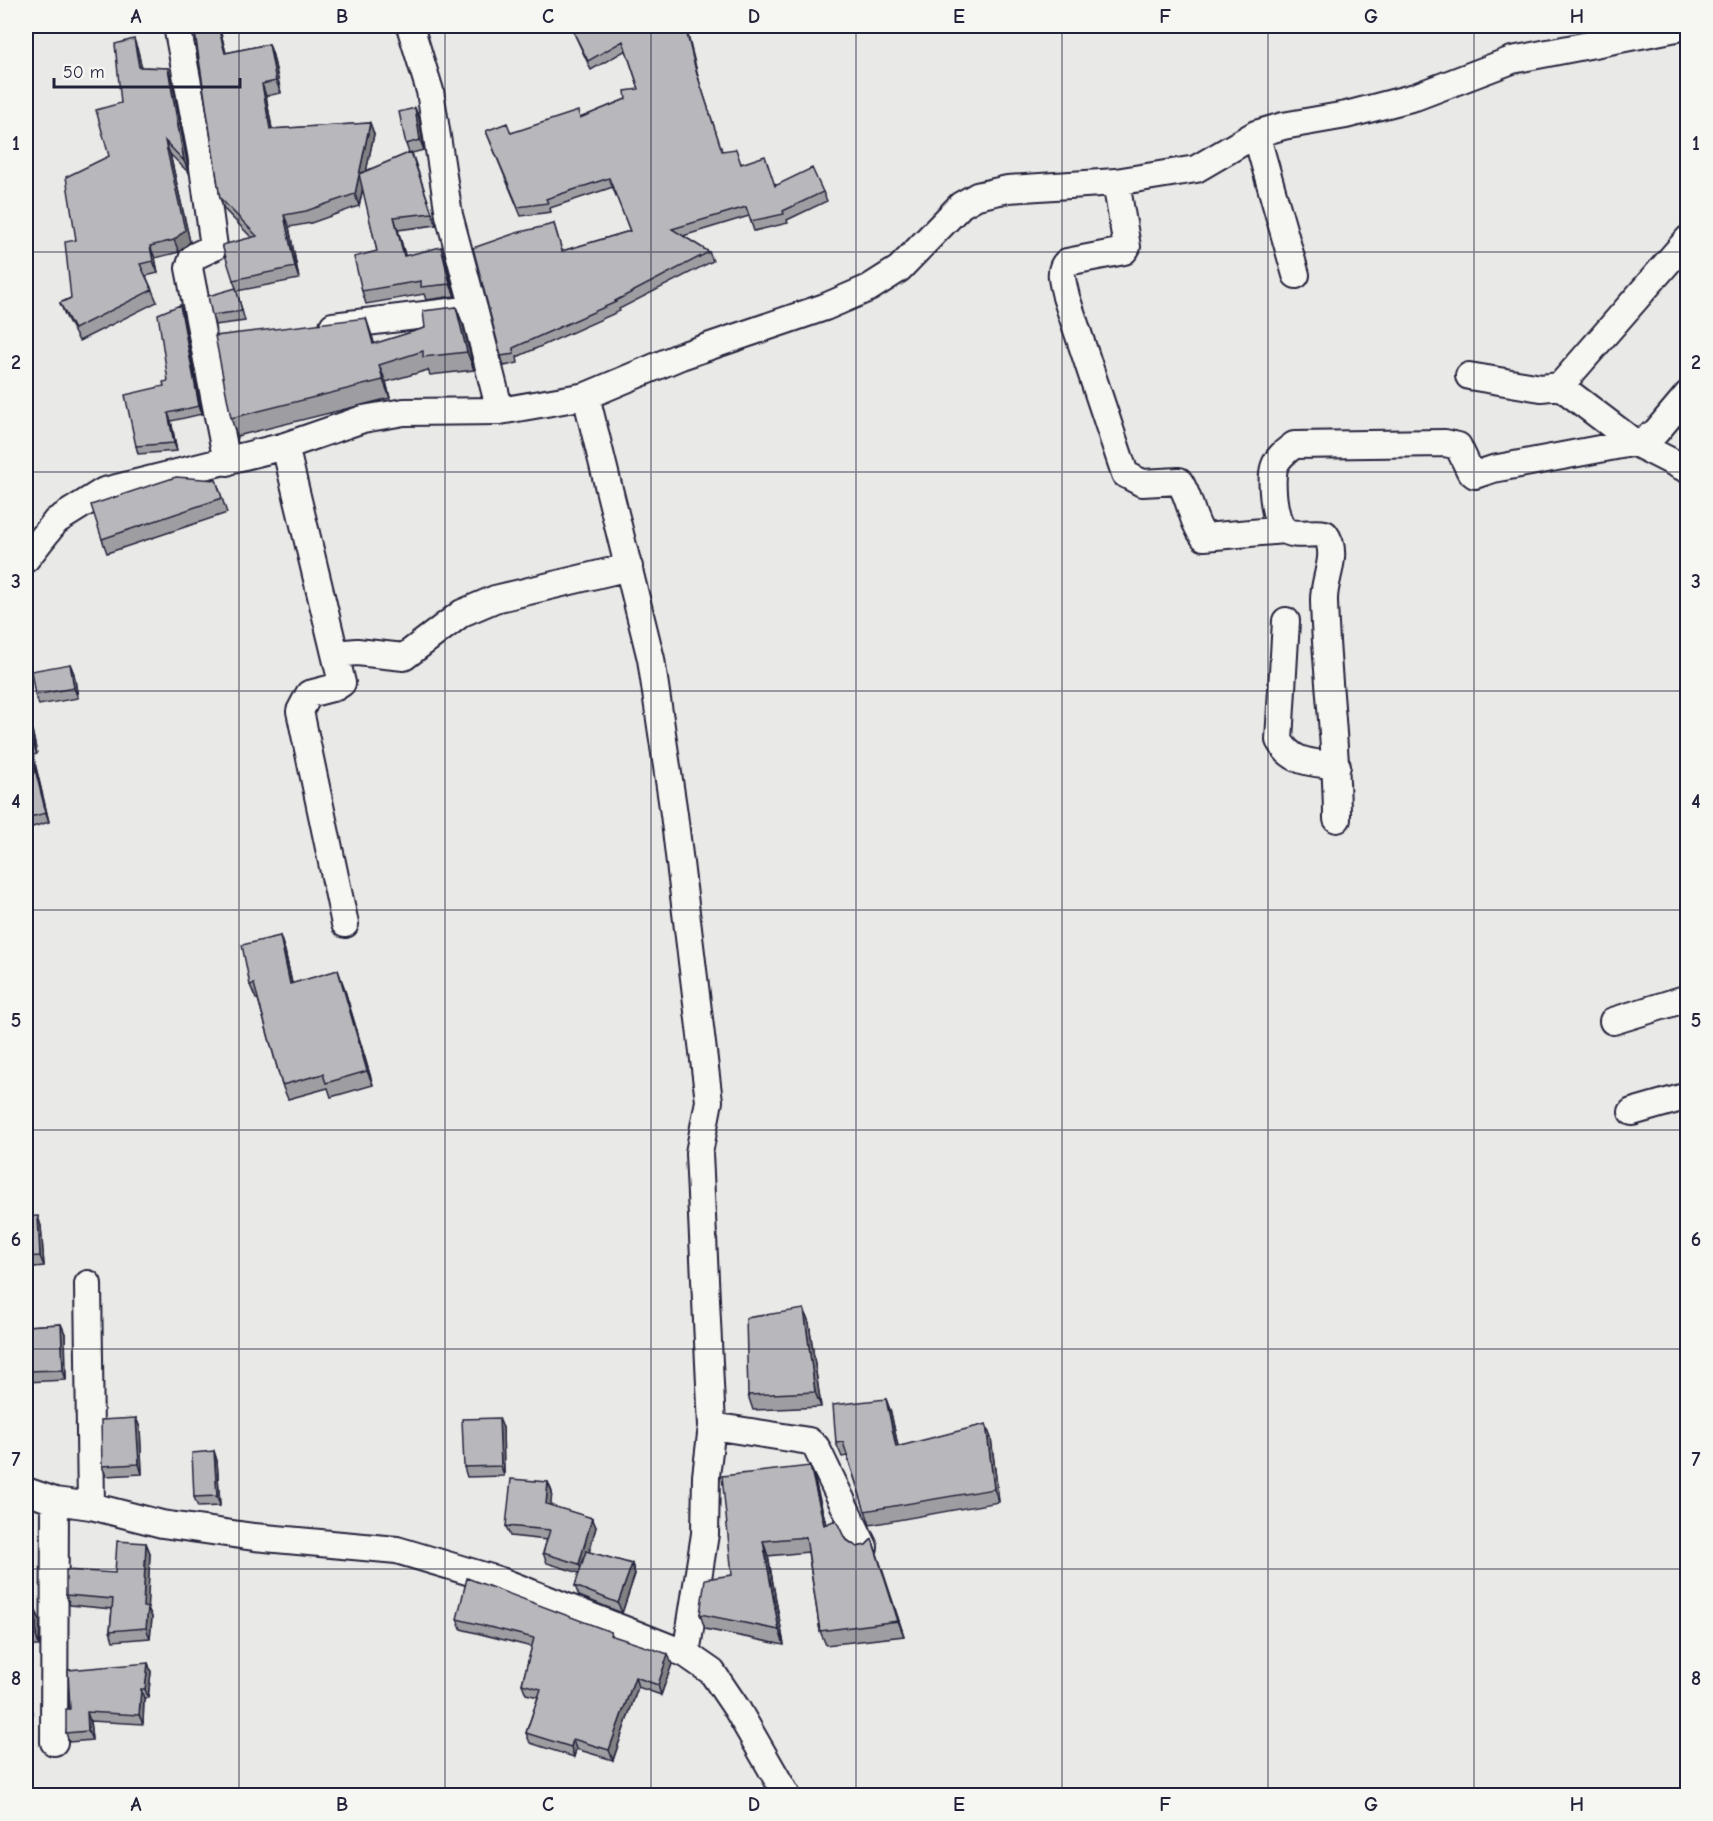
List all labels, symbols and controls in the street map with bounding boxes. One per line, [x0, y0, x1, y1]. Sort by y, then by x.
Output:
text: A [130, 5, 142, 28]
text: B [336, 5, 348, 28]
text: C [542, 5, 554, 28]
text: D [748, 5, 760, 28]
text: E [953, 5, 965, 28]
text: F [1159, 5, 1171, 28]
text: G [1364, 5, 1378, 28]
text: H [1570, 5, 1584, 28]
scale bar [54, 51, 240, 89]
text: 50 m [63, 62, 105, 83]
text: 1 [12, 132, 20, 155]
text: 1 [1692, 132, 1700, 155]
text: 2 [11, 351, 21, 374]
text: 2 [1691, 351, 1701, 374]
text: 3 [11, 570, 21, 593]
text: 3 [1691, 570, 1701, 593]
text: 4 [11, 790, 21, 813]
text: 4 [1691, 790, 1701, 813]
text: 5 [11, 1009, 21, 1032]
text: 5 [1691, 1009, 1701, 1032]
text: 6 [11, 1228, 21, 1251]
text: 6 [1691, 1228, 1701, 1251]
text: 7 [12, 1448, 21, 1471]
text: 7 [1692, 1448, 1701, 1471]
text: 8 [11, 1667, 21, 1690]
text: 8 [1691, 1667, 1701, 1690]
text: A [130, 1793, 142, 1816]
text: B [336, 1793, 348, 1816]
text: C [542, 1793, 554, 1816]
text: D [748, 1793, 760, 1816]
text: E [953, 1793, 965, 1816]
text: F [1159, 1793, 1171, 1816]
text: G [1364, 1793, 1378, 1816]
text: H [1570, 1793, 1584, 1816]

